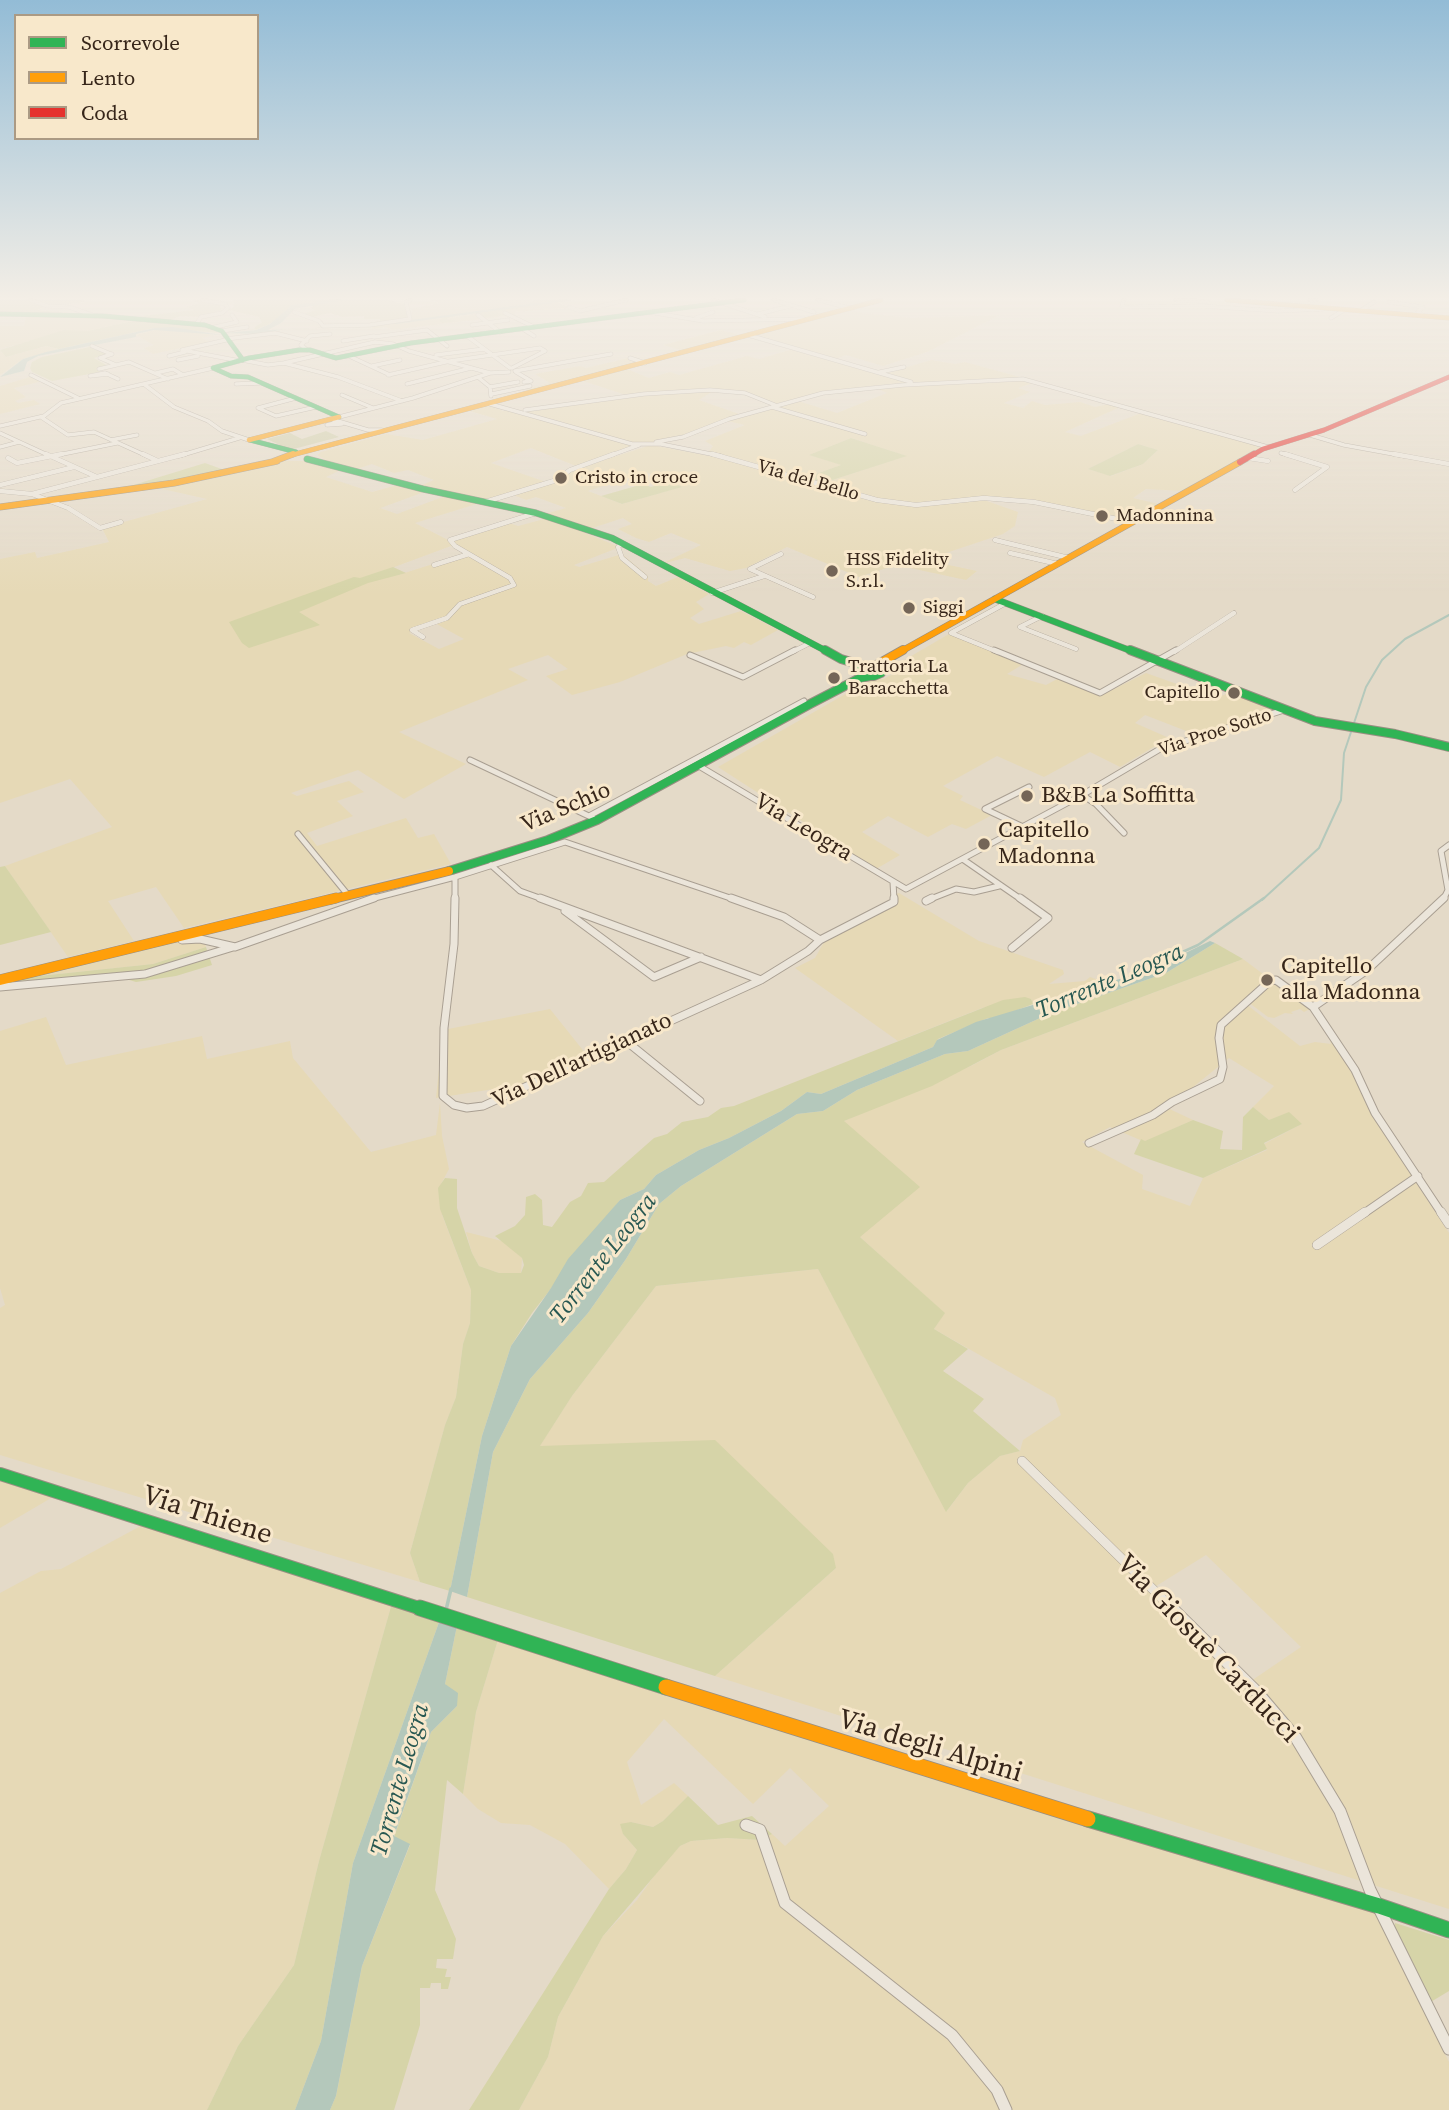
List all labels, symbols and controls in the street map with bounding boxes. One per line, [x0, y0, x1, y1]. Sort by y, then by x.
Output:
legend [14, 14, 259, 140]
text: Scorrevole [81, 28, 180, 57]
text: Lento [81, 63, 135, 92]
text: Coda [81, 98, 128, 127]
street label: Via del Bello [754, 455, 862, 507]
place label: Cristo in croce [575, 467, 698, 489]
marker: Cristo in croce [553, 470, 569, 486]
place label: Madonnina [1116, 505, 1214, 527]
marker: Madonnina [1094, 508, 1110, 524]
place label: HSS Fidelity S.r.l. [846, 549, 949, 593]
marker: HSS Fidelity S.r.l. [824, 563, 840, 579]
place label: Siggi [923, 597, 964, 619]
marker: Siggi [901, 600, 917, 616]
place label: Trattoria La Baracchetta [848, 656, 949, 700]
marker: Trattoria La Baracchetta [826, 670, 842, 686]
place label: Capitello [1145, 682, 1220, 704]
marker: Capitello [1226, 685, 1242, 701]
street label: Via Proe Sotto [1155, 704, 1275, 762]
street label: Via Schio [517, 777, 615, 839]
place label: B&B La Soffitta [1041, 782, 1195, 810]
street label: Via Leogra [749, 788, 857, 868]
marker: B&B La Soffitta [1019, 788, 1035, 804]
place label: Capitello Madonna [998, 817, 1095, 871]
marker: Capitello Madonna [976, 836, 992, 852]
water label: Torrente Leogra [1032, 938, 1188, 1026]
place label: Capitello alla Madonna [1281, 953, 1420, 1007]
marker: Capitello alla Madonna [1259, 972, 1275, 988]
street label: Via Dell'artigianato [488, 1007, 676, 1115]
water label: Torrente Leogra [544, 1188, 664, 1330]
street label: Via Thiene [138, 1479, 276, 1553]
street label: Via Giosuè Carducci [1108, 1548, 1306, 1750]
water label: Torrente Leogra [365, 1700, 437, 1860]
street label: Via degli Alpini [834, 1703, 1026, 1791]

